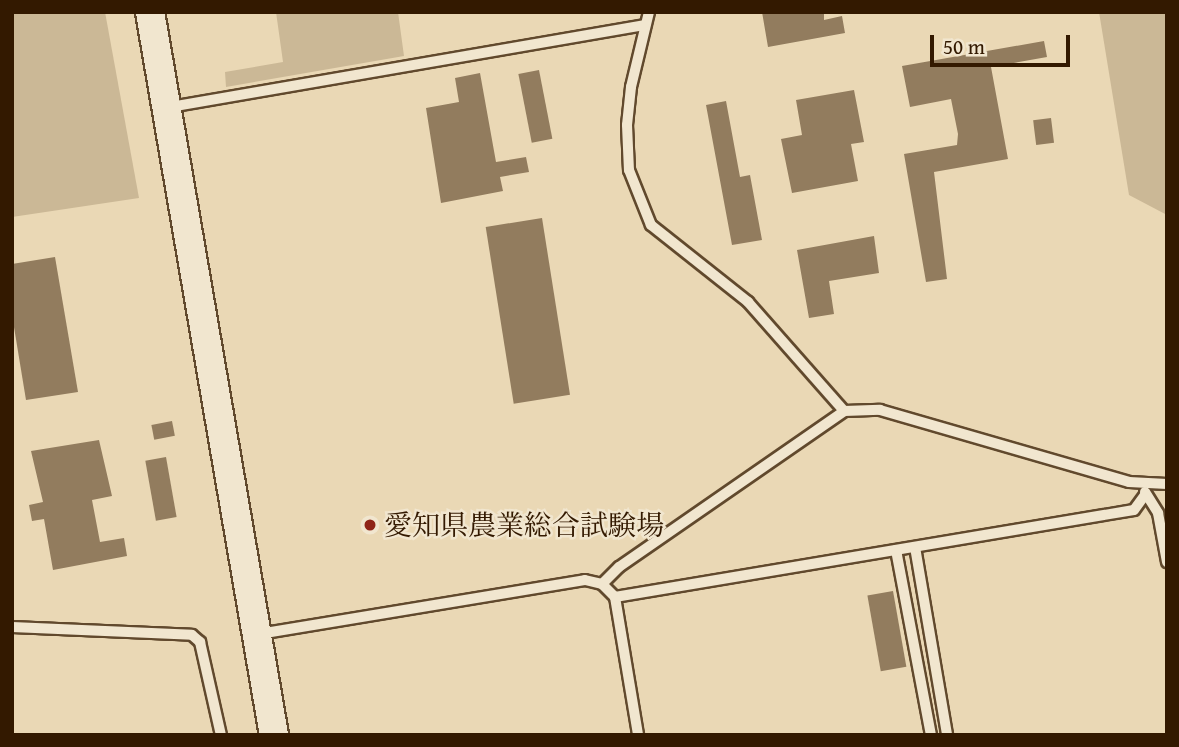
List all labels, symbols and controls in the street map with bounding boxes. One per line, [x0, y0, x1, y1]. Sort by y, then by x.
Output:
scale bar [934, 21, 1074, 65]
text: 50 m [943, 31, 985, 62]
place label: 愛知県農業総合試験場 [384, 508, 664, 542]
marker: 愛知県農業総合試験場 [362, 517, 378, 533]

